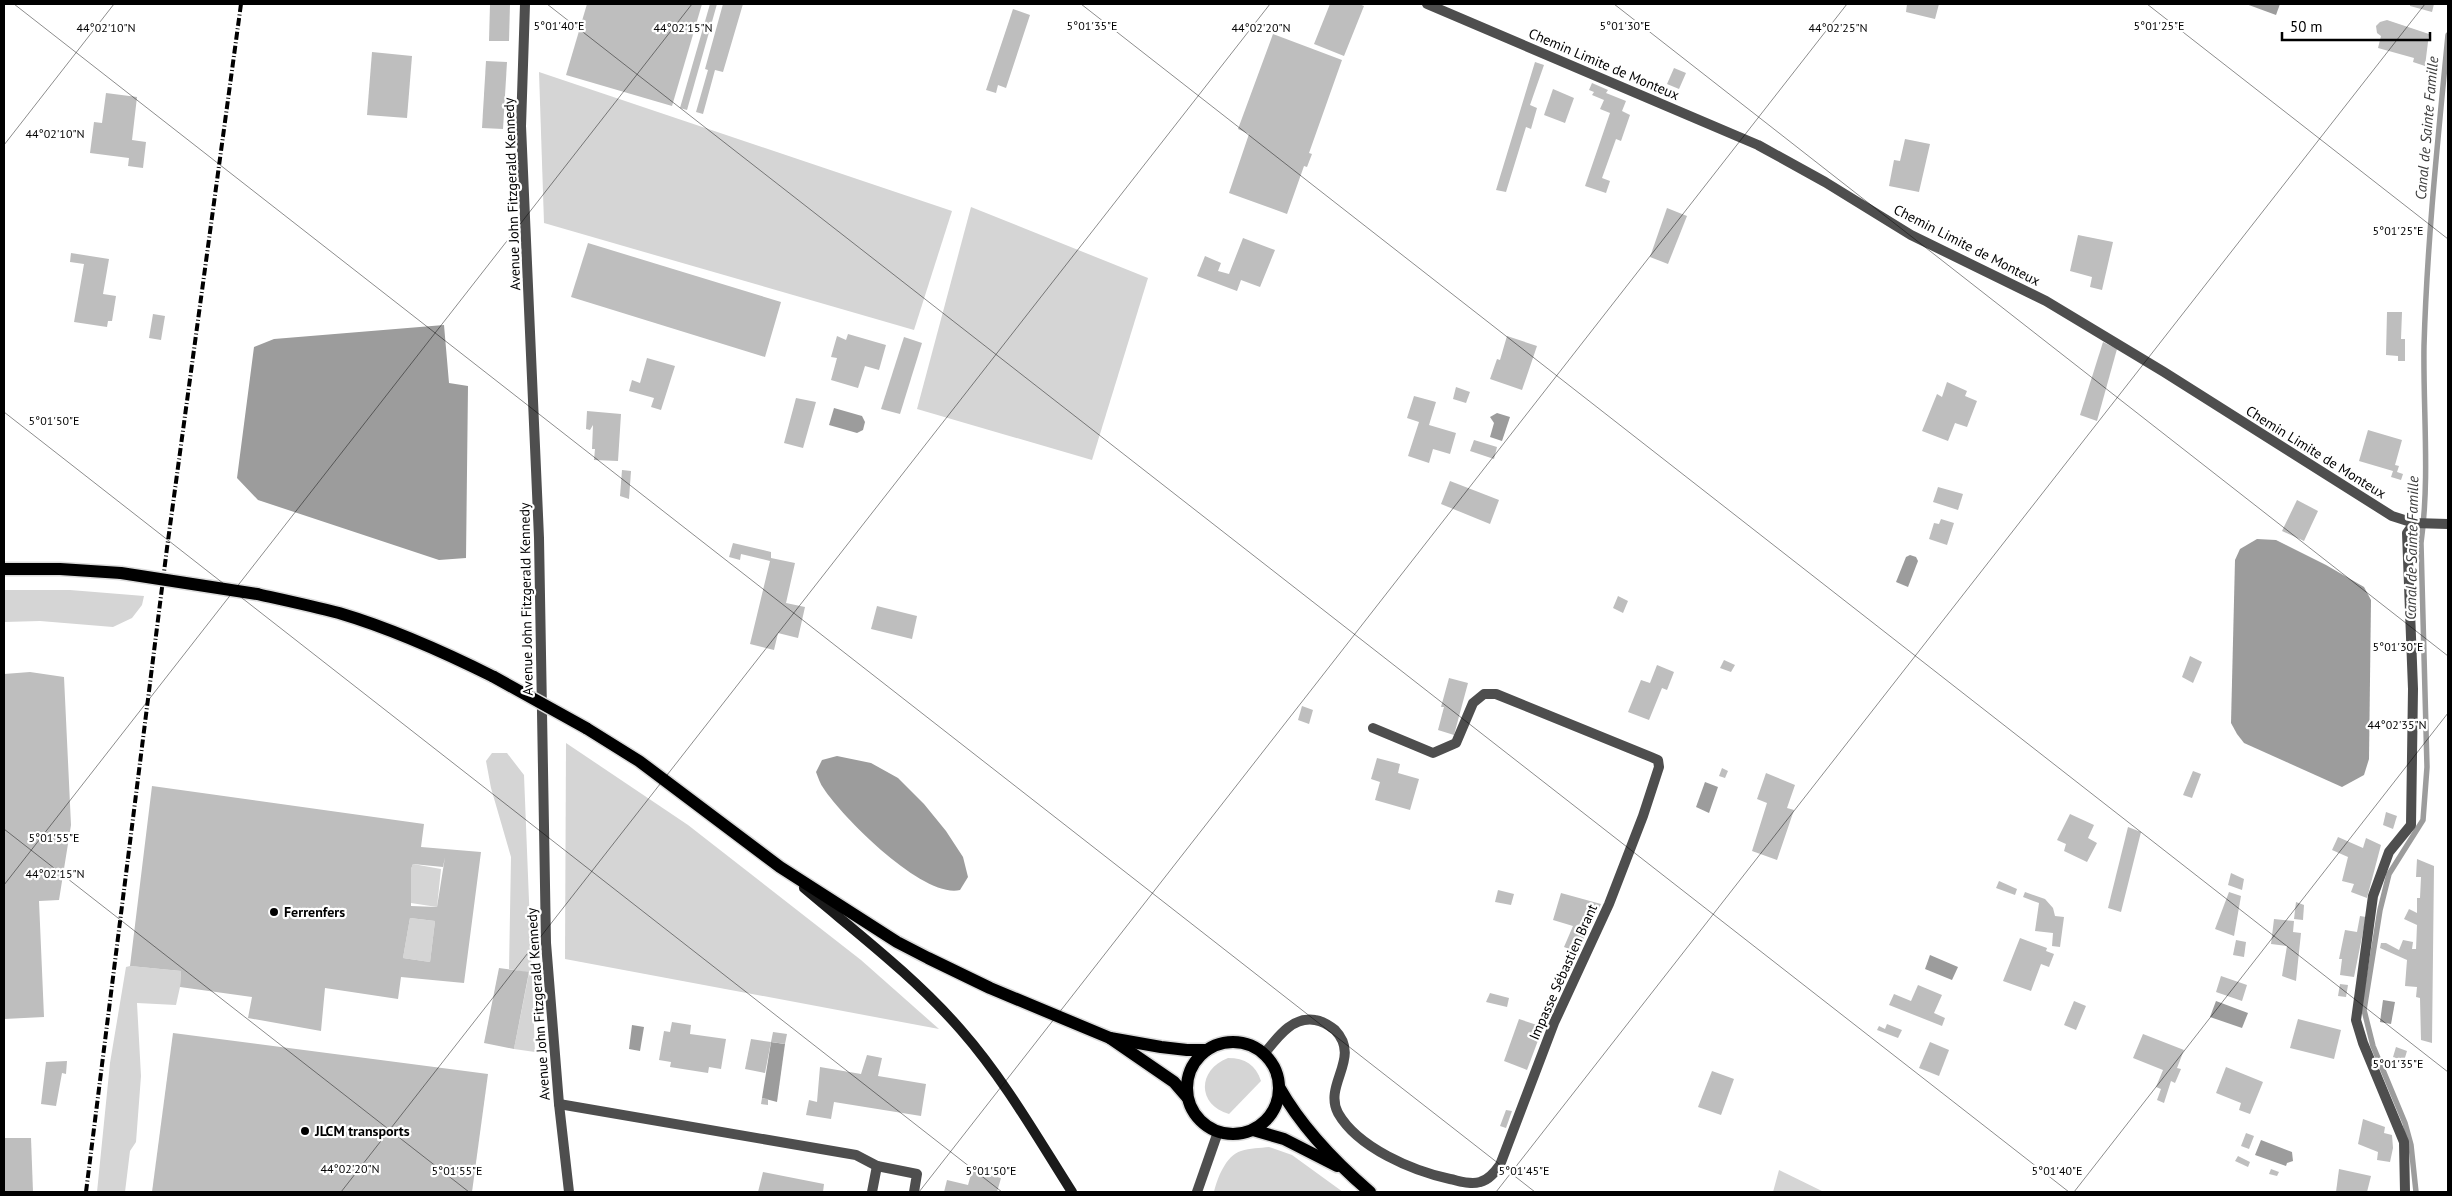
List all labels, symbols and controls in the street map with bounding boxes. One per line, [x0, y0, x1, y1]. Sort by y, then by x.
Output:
scale bar [2282, 10, 2430, 42]
text: 50 m [2290, 17, 2323, 36]
text: 5°01'40"E [534, 18, 584, 33]
text: 5°01'35"E [1067, 18, 1117, 33]
text: 5°01'30"E [1600, 18, 1650, 33]
text: 5°01'25"E [2134, 18, 2184, 33]
text: 44°02'10"N [76, 20, 136, 35]
text: 44°02'15"N [653, 20, 713, 35]
text: 44°02'20"N [1231, 20, 1291, 35]
text: 44°02'25"N [1808, 20, 1868, 35]
street label: Chemin Limite de Monteux [1526, 24, 1682, 104]
water label: Canal de Sainte Famille [2411, 55, 2442, 201]
street label: Avenue John Fitzgerald Kennedy [500, 97, 524, 291]
text: 44°02'10"N [25, 126, 85, 141]
street label: Chemin Limite de Monteux [1891, 200, 2043, 290]
text: 5°01'25"E [2373, 223, 2423, 238]
street label: Chemin Limite de Monteux [2243, 401, 2389, 503]
text: 5°01'50"E [29, 413, 79, 428]
water label: Canal de Sainte Famille [2401, 476, 2422, 620]
street label: Avenue John Fitzgerald Kennedy [515, 502, 537, 696]
text: 5°01'30"E [2373, 639, 2423, 654]
text: 44°02'35"N [2367, 717, 2427, 732]
text: 5°01'55"E [29, 830, 79, 845]
text: 44°02'15"N [25, 866, 85, 881]
street label: Impasse Sébastien Brant [1525, 901, 1601, 1043]
place label: Ferrenfers [284, 903, 345, 921]
marker: Ferrenfers [268, 906, 280, 918]
street label: Avenue John Fitzgerald Kennedy [522, 907, 554, 1101]
text: 5°01'35"E [2373, 1056, 2423, 1071]
place label: JLCM transports [314, 1122, 410, 1140]
marker: JLCM transports [299, 1125, 311, 1137]
text: 44°02'20"N [320, 1161, 380, 1176]
text: 5°01'55"E [432, 1163, 482, 1178]
text: 5°01'50"E [966, 1163, 1016, 1178]
text: 5°01'45"E [1499, 1163, 1549, 1178]
text: 5°01'40"E [2032, 1163, 2082, 1178]

